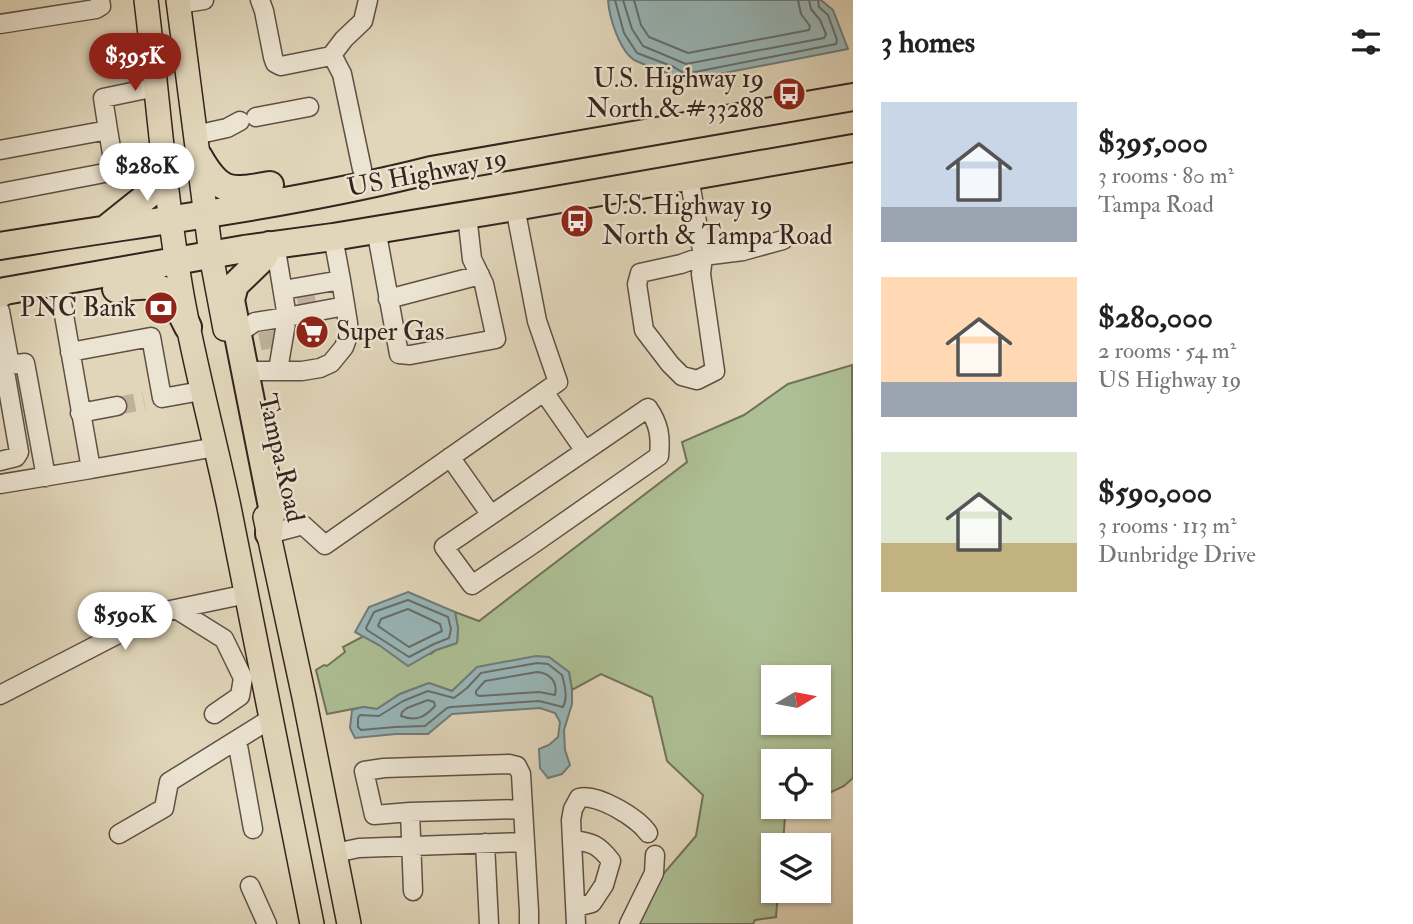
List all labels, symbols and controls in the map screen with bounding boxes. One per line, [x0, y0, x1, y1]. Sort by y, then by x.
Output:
icon: filters [1347, 23, 1385, 61]
text: 3 homes [881, 24, 975, 61]
pin: $395K [86, 34, 184, 93]
text: $395K [105, 41, 165, 70]
place label: U.S. Highway 19 North & #33288 [586, 63, 764, 125]
bus stop icon: U.S. Highway 19 North & #33288 [770, 75, 808, 113]
text: $395,000 [1098, 124, 1208, 161]
icon: home [937, 130, 1021, 214]
street label: US Highway 19 [345, 142, 509, 204]
pin: $280K [98, 144, 196, 203]
text: $280K [115, 151, 179, 180]
text: 3 rooms · 80 m² [1098, 161, 1234, 190]
place label: U.S. Highway 19 North & Tampa Road [602, 190, 833, 253]
text: Tampa Road [1098, 190, 1214, 219]
bus stop icon: U.S. Highway 19 North & Tampa Road [558, 202, 596, 240]
bank icon: PNC Bank [142, 289, 180, 327]
place label: PNC Bank [20, 292, 137, 324]
text: $280,000 [1098, 299, 1213, 336]
icon: home [937, 305, 1021, 389]
supermarket icon: Super Gas [293, 313, 331, 351]
place label: Super Gas [336, 316, 445, 349]
text: 2 rooms · 54 m² [1098, 336, 1236, 365]
text: US Highway 19 [1098, 365, 1241, 394]
street label: Tampa Road [250, 391, 311, 526]
text: $590,000 [1098, 474, 1212, 511]
icon: home [937, 480, 1021, 564]
text: 3 rooms · 113 m² [1098, 511, 1237, 540]
text: Dunbridge Drive [1098, 540, 1256, 569]
pin: $590K [76, 592, 174, 652]
text: $590K [94, 600, 156, 629]
north arrow [761, 665, 831, 735]
map controls [761, 665, 831, 903]
button: locate [761, 749, 831, 819]
button: layers [761, 833, 831, 903]

